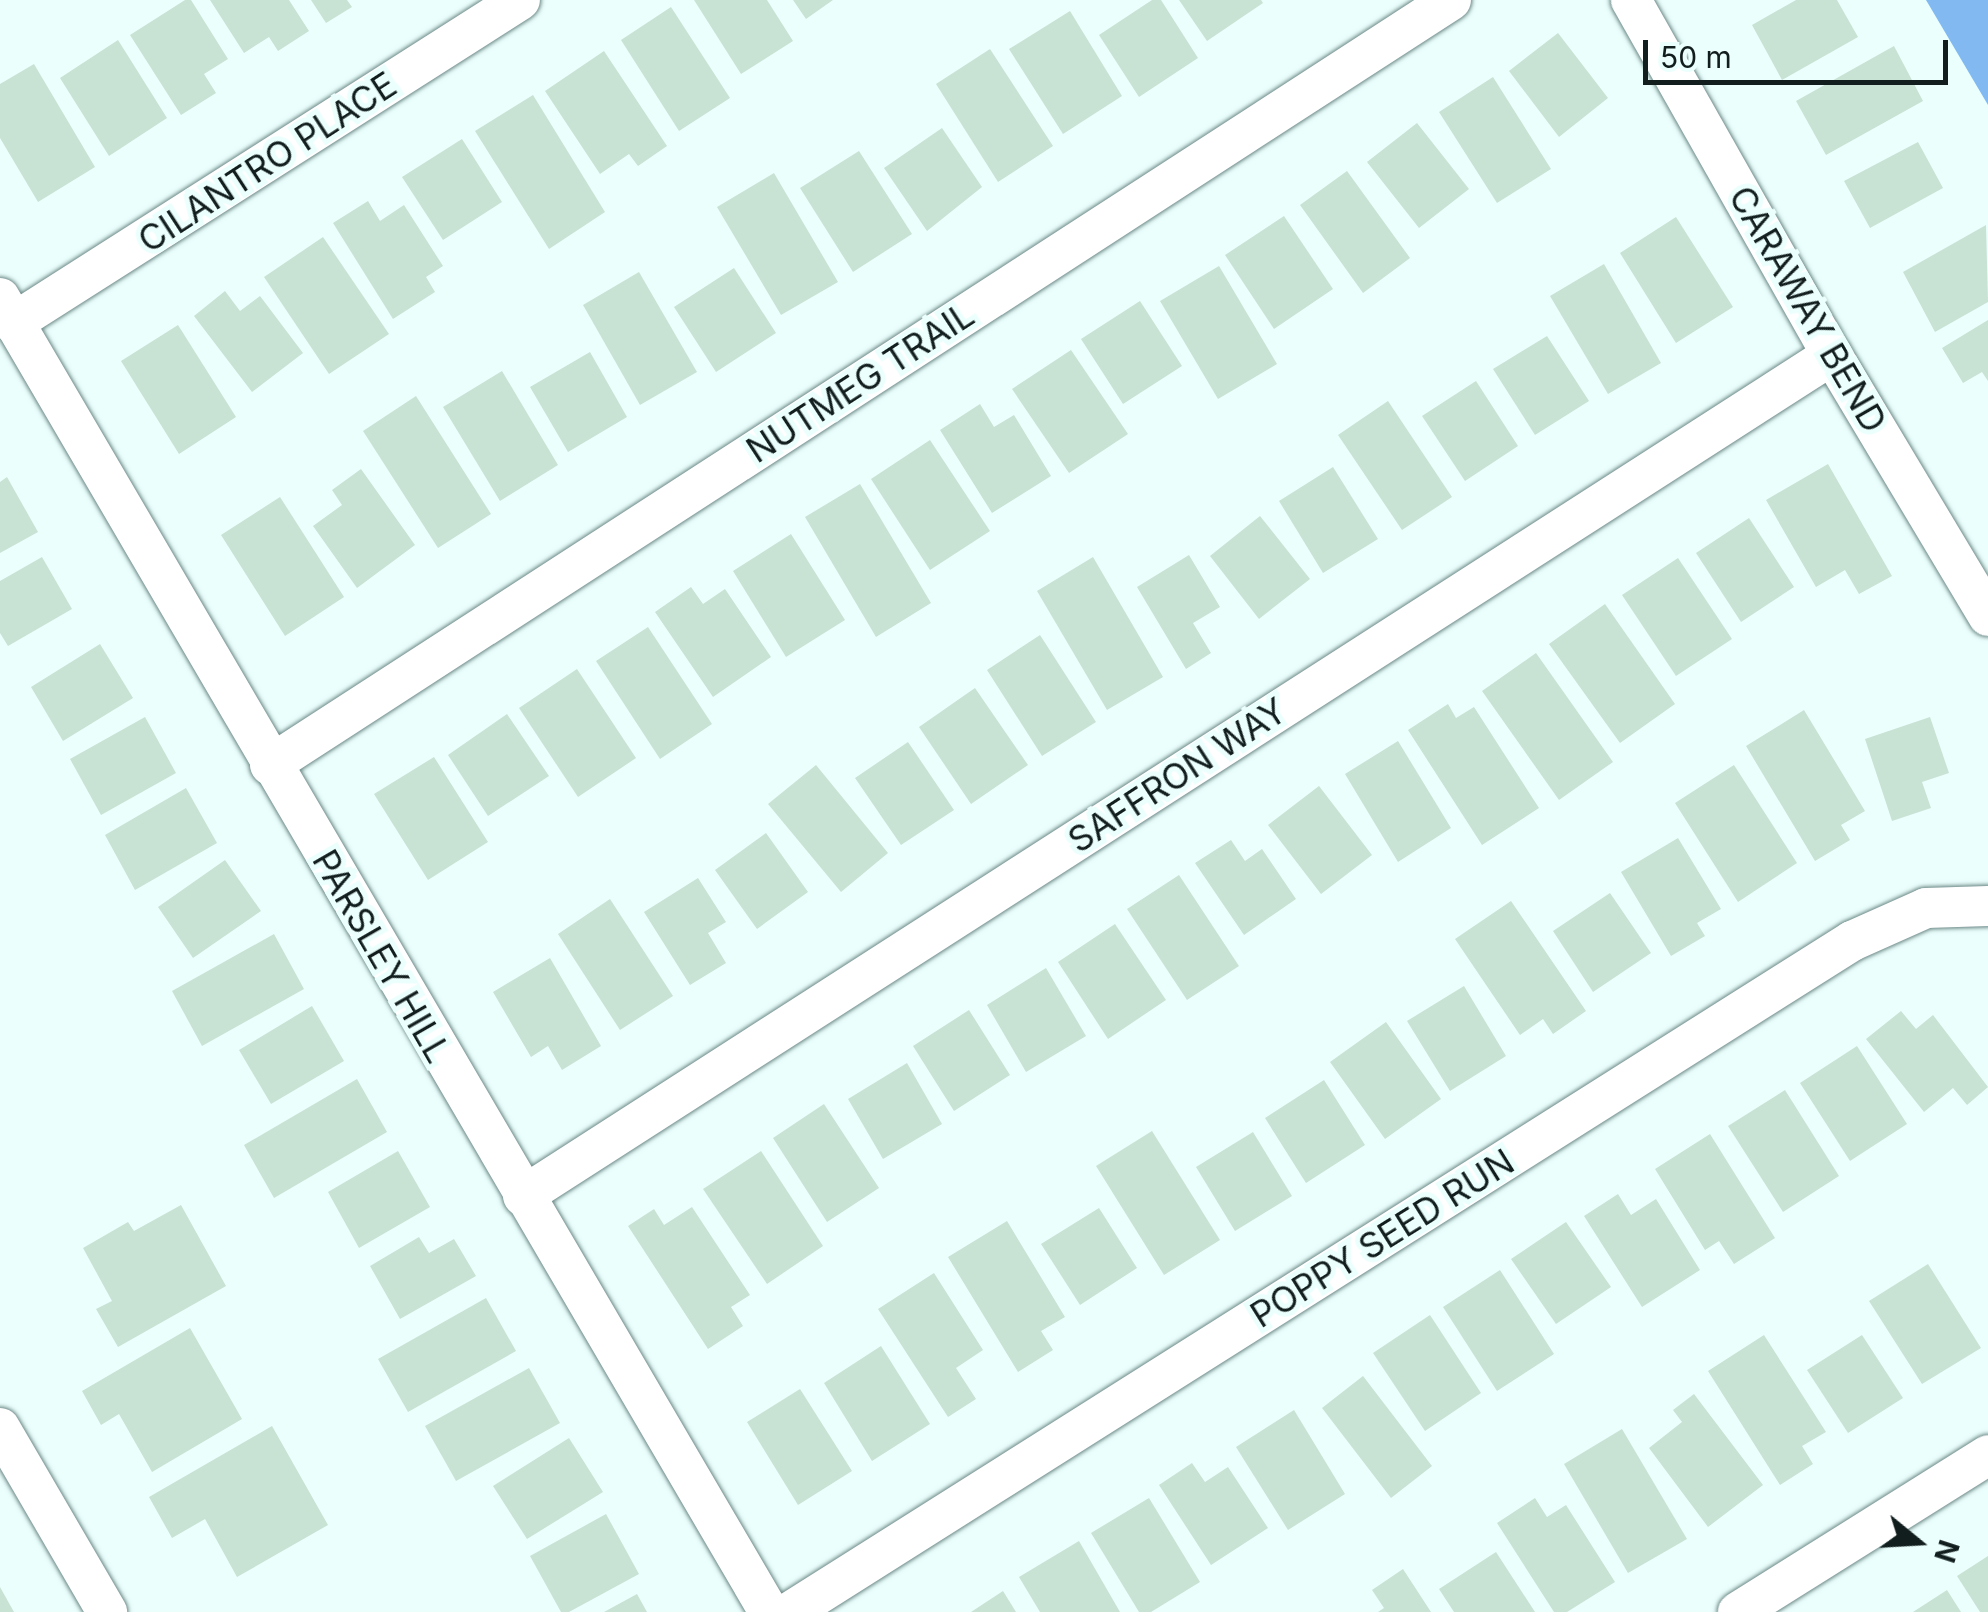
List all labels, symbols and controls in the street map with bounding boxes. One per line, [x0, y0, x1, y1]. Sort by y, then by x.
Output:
scale bar [1648, 20, 1953, 82]
text: 50 m [1660, 39, 1732, 75]
street label: CILANTRO PLACE [130, 63, 404, 261]
street label: CARAWAY BEND [1721, 179, 1895, 439]
street label: NUTMEG TRAIL [739, 293, 981, 471]
street label: SAFFRON WAY [1060, 689, 1294, 861]
street label: PARSLEY HILL [304, 842, 460, 1070]
street label: POPPY SEED RUN [1243, 1140, 1521, 1336]
north arrow [1868, 1492, 1968, 1592]
text: N [1927, 1536, 1966, 1567]

